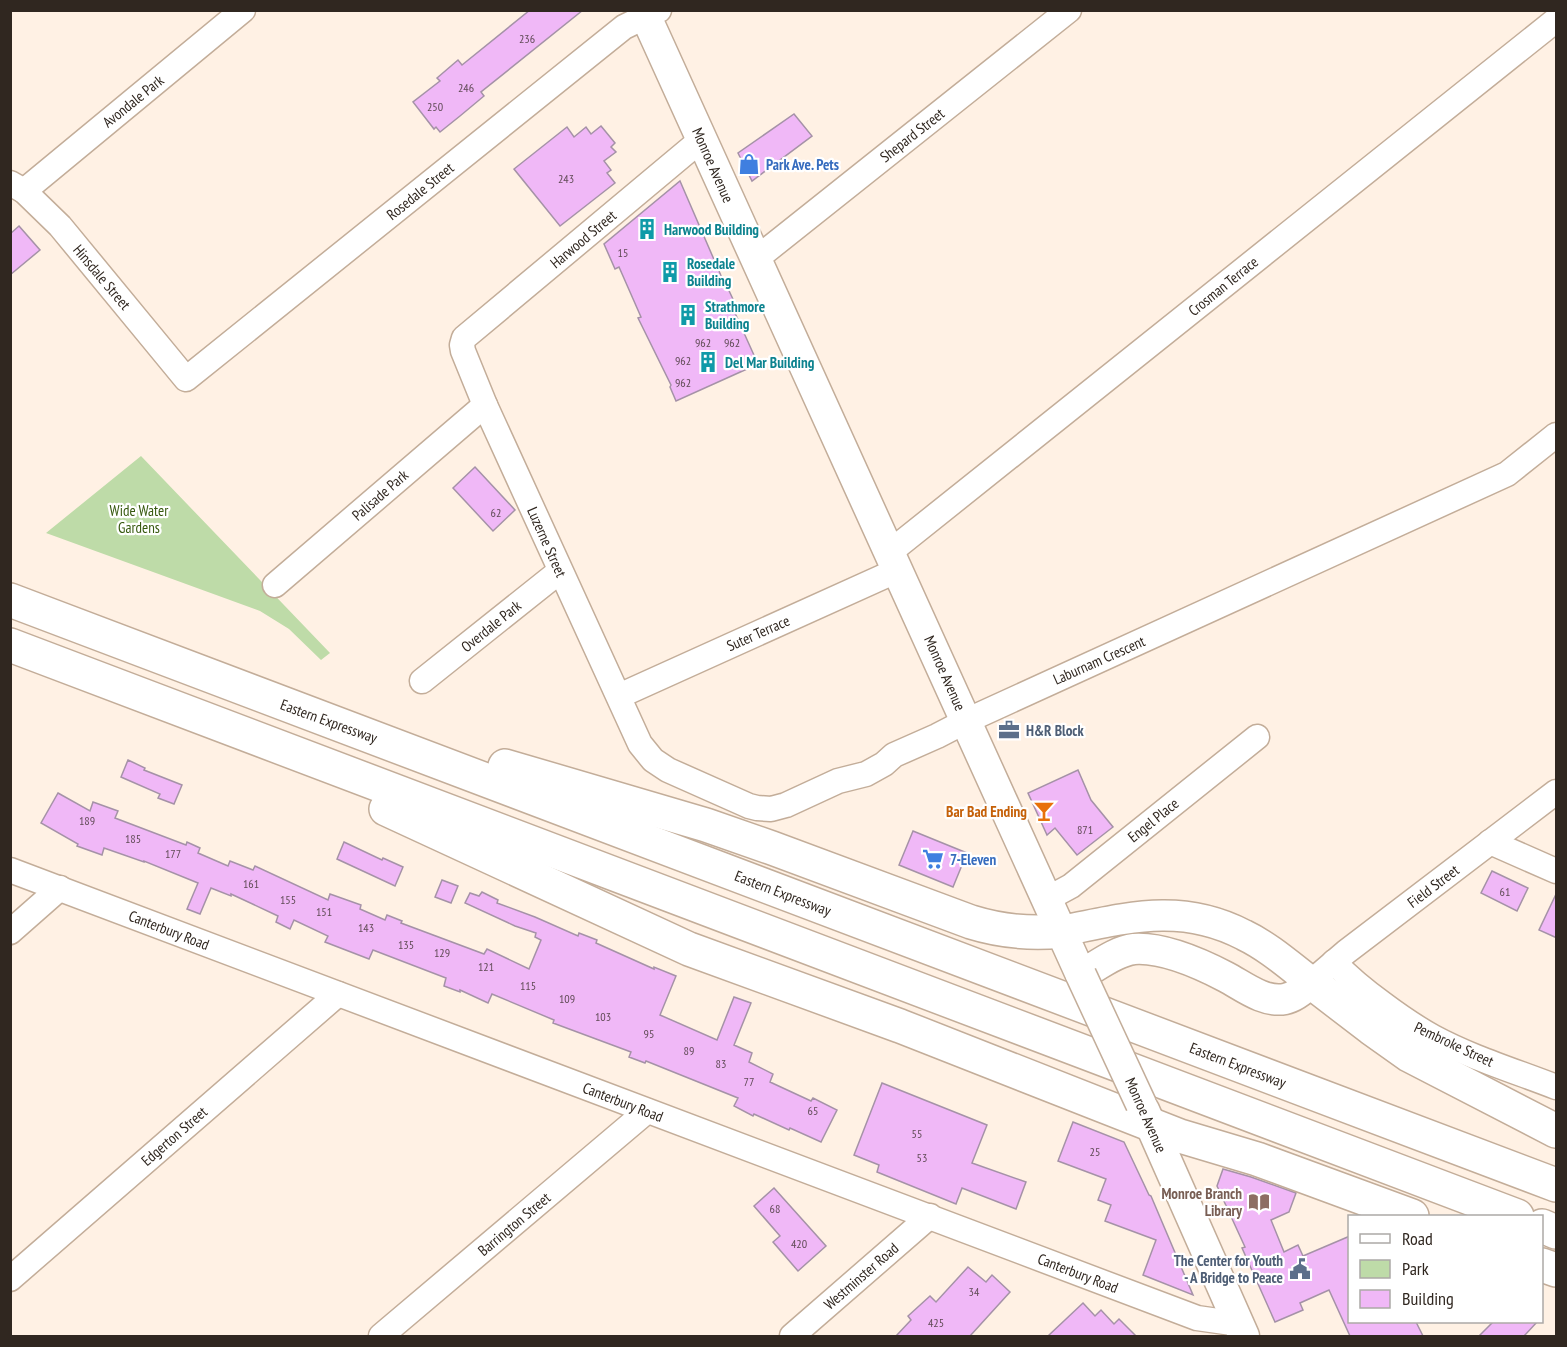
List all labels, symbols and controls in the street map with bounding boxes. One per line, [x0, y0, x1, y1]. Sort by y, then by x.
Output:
house number: 236 [519, 31, 535, 46]
street label: Avondale Park [99, 70, 168, 131]
house number: 246 [458, 80, 474, 95]
house number: 250 [427, 99, 443, 114]
street label: Shepard Street [876, 104, 948, 166]
street label: Monroe Avenue [688, 125, 738, 205]
shop icon: Park Ave. Pets [737, 152, 761, 176]
place label: Park Ave. Pets [766, 155, 839, 174]
street label: Rosedale Street [383, 158, 457, 224]
house number: 243 [558, 171, 574, 186]
street label: Harwood Street [546, 206, 620, 272]
building icon: Harwood Building [635, 217, 659, 241]
place label: Harwood Building [664, 220, 759, 239]
street label: Hinsdale Street [69, 240, 135, 314]
house number: 15 [618, 245, 628, 260]
street label: Crosman Terrace [1184, 252, 1262, 320]
place label: Rosedale Building [687, 254, 735, 290]
building icon: Rosedale Building [658, 260, 682, 284]
place label: Strathmore Building [705, 297, 765, 333]
building icon: Strathmore Building [676, 303, 700, 327]
house number: 962 [695, 335, 711, 350]
house number: 962 [724, 335, 740, 350]
building icon: Del Mar Building [696, 350, 720, 374]
house number: 962 [675, 353, 691, 368]
place label: Del Mar Building [725, 353, 815, 372]
house number: 962 [675, 375, 691, 390]
street label: Palisade Park [348, 465, 412, 525]
park label: Wide Water Gardens [110, 501, 169, 537]
street label: Luzerne Street [523, 504, 571, 580]
house number: 62 [491, 505, 501, 520]
street label: Overdale Park [457, 596, 525, 656]
street label: Suter Terrace [724, 611, 792, 655]
street label: Laburnam Crescent [1050, 631, 1148, 689]
street label: Monroe Avenue [920, 633, 970, 713]
street label: Eastern Expressway [278, 695, 380, 747]
office icon: H&R Block [997, 718, 1021, 742]
place label: H&R Block [1026, 721, 1085, 740]
street label: Engel Place [1124, 794, 1182, 846]
bar icon: Bar Bad Ending [1032, 799, 1056, 823]
place label: Bar Bad Ending [946, 802, 1027, 821]
house number: 189 [79, 813, 95, 828]
house number: 871 [1077, 822, 1093, 837]
house number: 185 [125, 831, 141, 846]
house number: 177 [165, 846, 181, 861]
supermarket icon: 7-Eleven [921, 847, 945, 871]
place label: 7-Eleven [950, 850, 997, 869]
street label: Field Street [1403, 860, 1463, 912]
street label: Eastern Expressway [732, 866, 834, 920]
house number: 161 [243, 876, 259, 891]
house number: 61 [1500, 884, 1510, 899]
house number: 155 [280, 892, 296, 907]
house number: 151 [316, 904, 332, 919]
street label: Canterbury Road [126, 906, 212, 954]
house number: 143 [358, 920, 374, 935]
house number: 135 [398, 937, 414, 952]
house number: 129 [434, 945, 450, 960]
house number: 121 [478, 959, 494, 974]
house number: 115 [520, 978, 536, 993]
house number: 109 [559, 991, 575, 1006]
house number: 103 [595, 1009, 611, 1024]
street label: Pembroke Street [1411, 1017, 1497, 1071]
house number: 95 [644, 1026, 654, 1041]
street label: Eastern Expressway [1187, 1038, 1289, 1092]
house number: 89 [684, 1043, 694, 1058]
house number: 83 [716, 1056, 726, 1071]
house number: 77 [744, 1074, 754, 1089]
street label: Monroe Avenue [1121, 1075, 1171, 1155]
street label: Canterbury Road [580, 1078, 666, 1126]
street label: Edgerton Street [137, 1102, 211, 1170]
house number: 65 [808, 1103, 818, 1118]
house number: 55 [912, 1126, 922, 1141]
house number: 25 [1090, 1144, 1100, 1159]
house number: 53 [917, 1150, 927, 1165]
place label: Monroe Branch Library [1161, 1184, 1243, 1220]
street label: Barrington Street [474, 1188, 554, 1260]
library icon: Monroe Branch Library [1247, 1190, 1271, 1214]
house number: 68 [770, 1201, 780, 1216]
legend [1348, 1215, 1543, 1323]
text: Road [1402, 1227, 1433, 1250]
house number: 420 [791, 1236, 807, 1251]
street label: Westminster Road [820, 1238, 902, 1314]
street label: Canterbury Road [1035, 1249, 1121, 1297]
place label: The Center for Youth - A Bridge to Peace [1174, 1251, 1283, 1287]
public building icon: The Center for Youth - A Bridge to Peace [1288, 1257, 1312, 1281]
text: Park [1402, 1257, 1429, 1280]
house number: 34 [969, 1284, 980, 1299]
text: Building [1402, 1287, 1454, 1310]
house number: 425 [928, 1315, 944, 1330]

